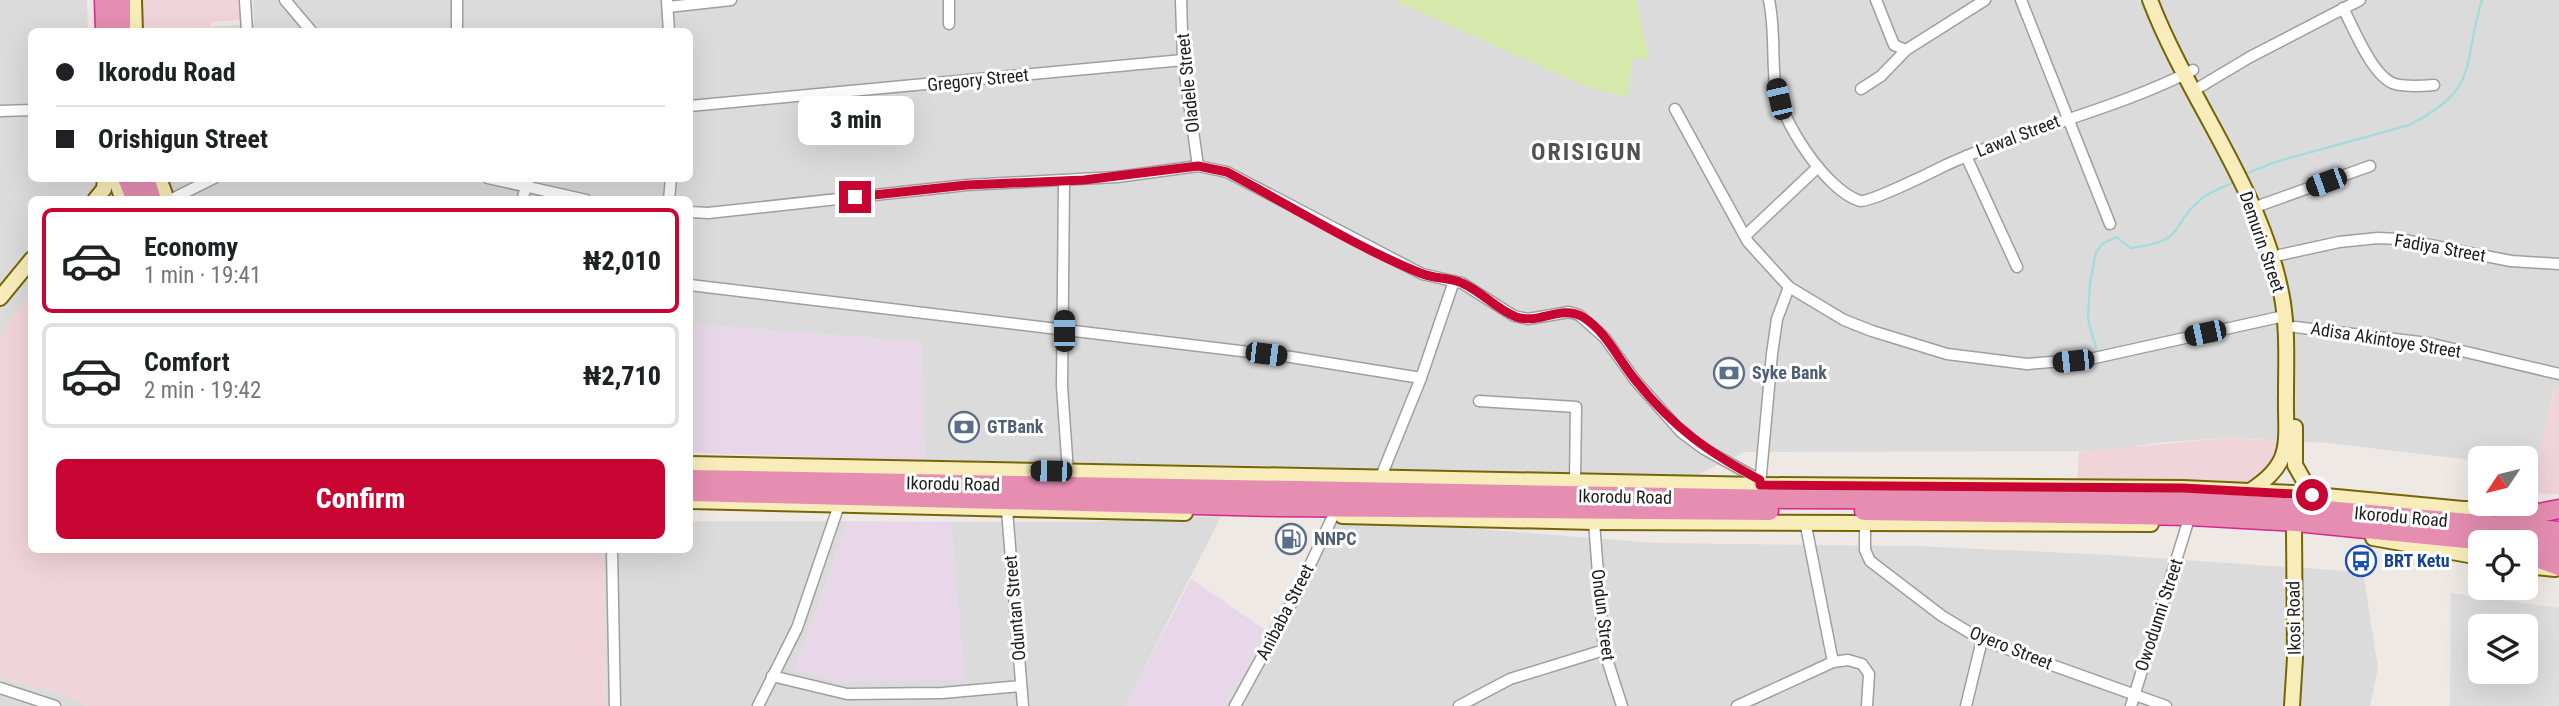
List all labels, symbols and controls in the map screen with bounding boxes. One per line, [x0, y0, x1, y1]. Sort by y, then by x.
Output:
street label: Oladele Street [1172, 32, 1203, 134]
text: Ikorodu Road [98, 57, 236, 87]
street label: Gregory Street [926, 64, 1030, 95]
car [1765, 76, 1794, 122]
callout: 3 min [797, 96, 913, 144]
text: 3 min [830, 107, 882, 134]
street label: Lawal Street [1973, 110, 2063, 161]
text: Orishigun Street [98, 124, 268, 154]
district label: ORISIGUN [1531, 138, 1643, 166]
car [2303, 165, 2350, 199]
route end [839, 181, 871, 213]
street label: Demurin Street [2235, 188, 2290, 295]
icon: car [60, 229, 123, 292]
street label: Fadiya Street [2393, 229, 2487, 266]
text: Economy [144, 232, 238, 262]
text: ₦2,010 [583, 246, 661, 276]
text: 1 min · 19:41 [144, 262, 261, 289]
car [1054, 310, 1075, 352]
street label: Adisa Akintoye Street [2309, 317, 2463, 362]
car [2183, 318, 2228, 348]
car [1244, 341, 1289, 367]
icon: car [60, 344, 123, 407]
text: Comfort [144, 347, 230, 377]
car [2052, 348, 2095, 374]
bank icon: Syke Bank [1712, 356, 1746, 390]
text: ₦2,710 [583, 361, 661, 391]
place label: Syke Bank [1752, 362, 1827, 383]
text: 2 min · 19:42 [144, 377, 261, 404]
bank icon: GTBank [947, 410, 981, 444]
place label: GTBank [987, 416, 1044, 437]
north arrow [2468, 446, 2538, 516]
map controls [2468, 446, 2538, 684]
button: Confirm [56, 459, 665, 539]
car [1030, 460, 1073, 482]
street label: Ikorodu Road [906, 472, 1000, 495]
route start [2296, 479, 2328, 511]
street label: Ikorodu Road [1578, 485, 1672, 508]
street label: Ikorodu Road [2353, 502, 2449, 531]
fuel station icon: NNPC [1274, 522, 1308, 556]
place label: NNPC [1314, 528, 1357, 549]
button: locate [2468, 530, 2538, 600]
bus stop icon: BRT Ketu [2344, 544, 2378, 578]
place label: BRT Ketu [2384, 550, 2450, 571]
street label: Oduntan Street [999, 554, 1030, 662]
street label: Owodunni Street [2130, 556, 2187, 674]
street label: Anibaba Street [1251, 560, 1318, 663]
street label: Ondun Street [1587, 568, 1620, 662]
street label: Ikosi Road [2282, 581, 2305, 655]
button: layers [2468, 614, 2538, 684]
street label: Oyero Street [1967, 621, 2056, 674]

